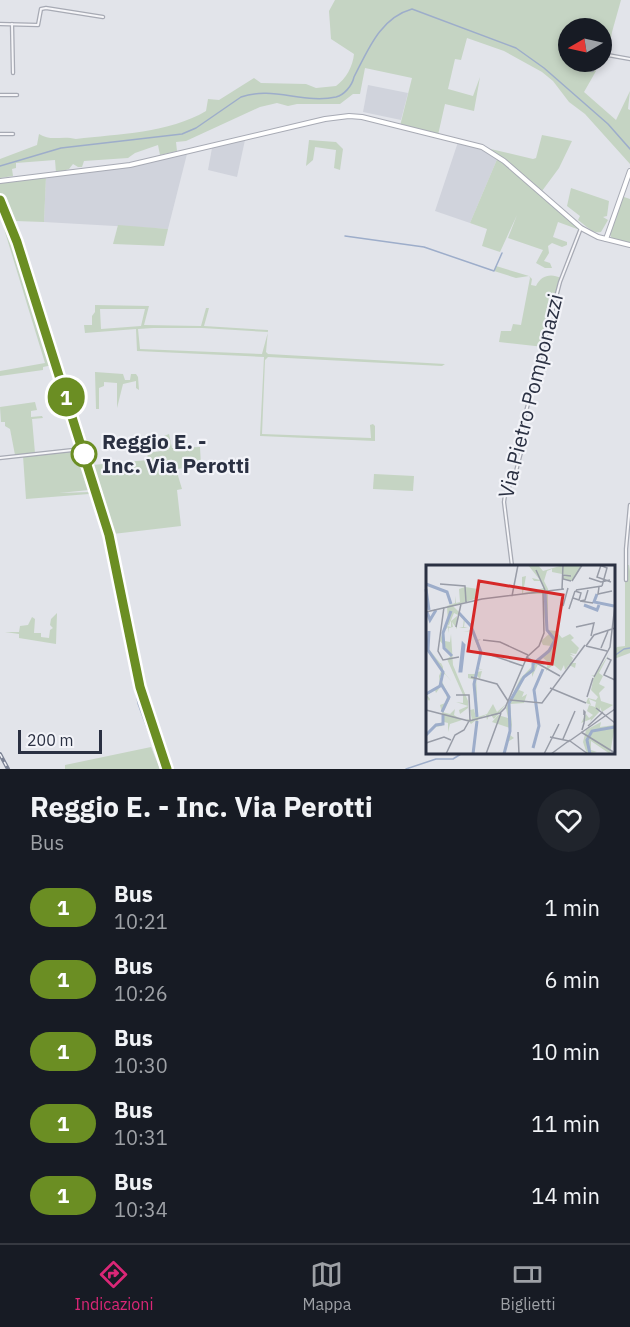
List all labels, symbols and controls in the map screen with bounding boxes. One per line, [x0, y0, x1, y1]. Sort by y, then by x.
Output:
north arrow [558, 18, 612, 72]
map controls [558, 18, 612, 72]
street label: Via Pietro Pomponazzi [491, 291, 569, 501]
line badge: 1 [46, 378, 86, 416]
text: 1 [60, 383, 72, 411]
place label: Reggio E. - Inc. Via Perotti [102, 427, 250, 479]
marker: Reggio E. - Inc. Via Perotti [71, 441, 97, 467]
inset map [426, 565, 615, 754]
scale bar [18, 727, 102, 754]
text: 200 m [27, 730, 74, 750]
text: Reggio E. - Inc. Via Perotti [30, 788, 373, 825]
button: heart [537, 789, 600, 852]
text: Bus [30, 829, 64, 856]
text: Bus [114, 879, 153, 908]
text: 1 [57, 893, 69, 921]
text: 1 min [544, 893, 600, 922]
text: 10:21 [114, 908, 168, 935]
text: Bus [114, 951, 153, 980]
text: 1 [57, 965, 69, 993]
text: 6 min [544, 965, 600, 994]
text: 10:26 [114, 980, 168, 1007]
text: Bus [114, 1023, 153, 1052]
text: 1 [57, 1037, 69, 1065]
text: 10 min [531, 1037, 600, 1066]
text: 10:30 [114, 1052, 168, 1079]
text: Bus [114, 1095, 153, 1124]
text: 1 [57, 1109, 69, 1137]
text: 11 min [531, 1109, 600, 1138]
text: 10:31 [114, 1124, 168, 1151]
text: Bus [114, 1167, 153, 1196]
text: 1 [57, 1181, 69, 1209]
text: 14 min [531, 1181, 600, 1210]
text: 10:34 [114, 1196, 168, 1223]
tab: Indicazioni [75, 1258, 153, 1314]
tab: Mappa [303, 1258, 351, 1314]
tab: Biglietti [500, 1258, 555, 1314]

